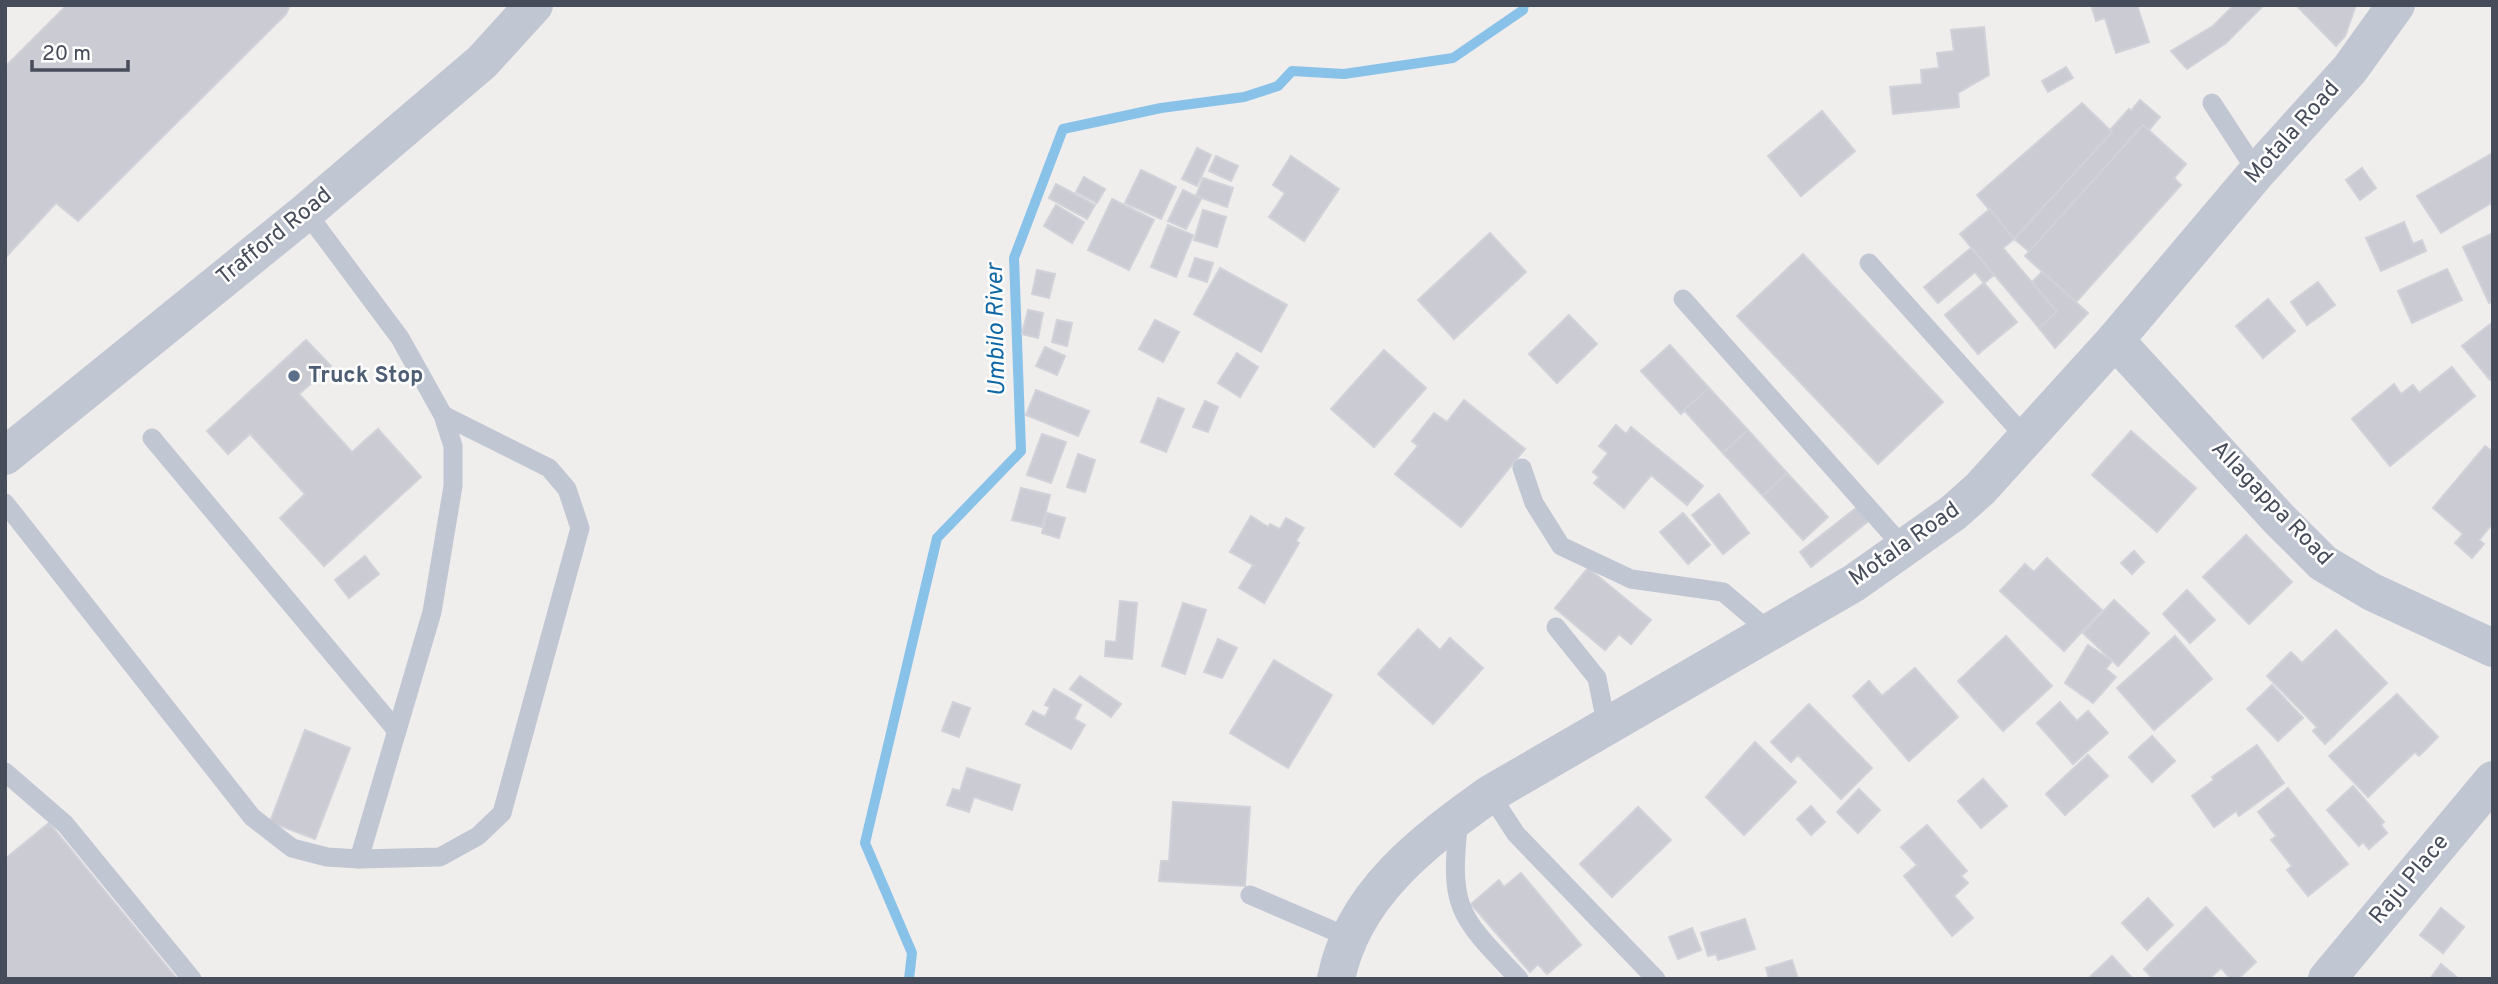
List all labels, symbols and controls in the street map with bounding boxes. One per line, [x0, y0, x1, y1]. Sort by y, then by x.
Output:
scale bar [32, 28, 128, 72]
text: 20 m [42, 41, 91, 68]
street label: Motala Road [2239, 76, 2347, 190]
street label: Trafford Road [211, 182, 339, 292]
water label: Umbilo River [981, 261, 1013, 397]
place label: Truck Stop [308, 362, 423, 391]
marker: Truck Stop [286, 368, 302, 384]
street label: Allagappa Road [2204, 435, 2338, 573]
street label: Motala Road [1844, 496, 1966, 594]
street label: Raju Place [2364, 829, 2456, 931]

